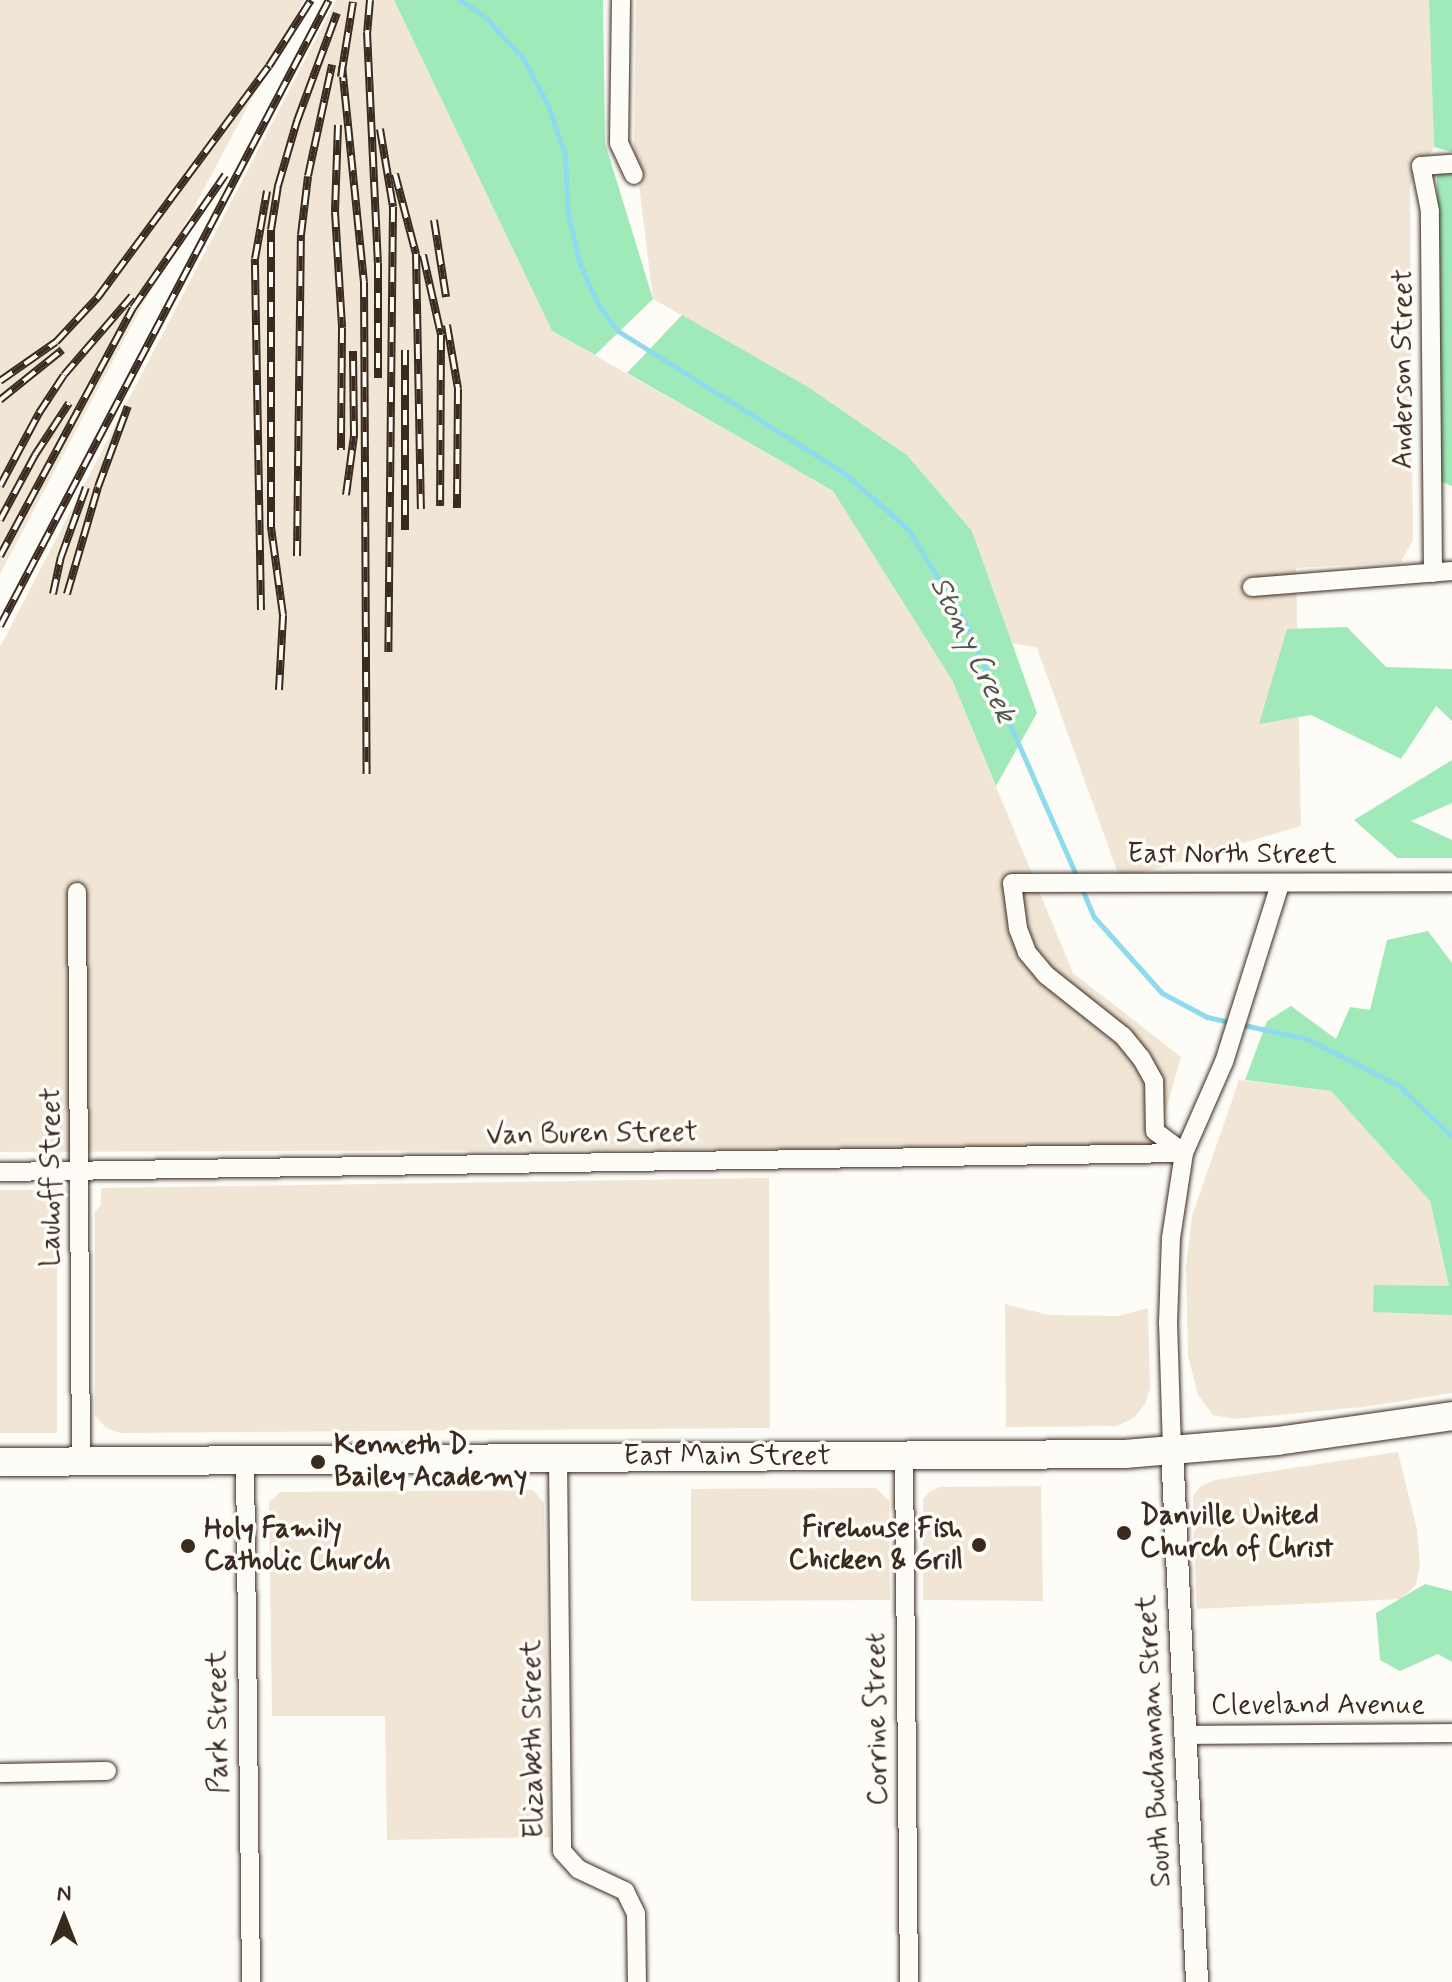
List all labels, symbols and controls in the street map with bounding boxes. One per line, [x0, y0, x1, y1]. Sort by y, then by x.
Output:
street label: Anderson Street [1387, 270, 1421, 468]
water label: Stony Creek [921, 570, 1023, 730]
street label: East North Street [1127, 838, 1337, 872]
street label: Lauhoff Street [35, 1088, 69, 1266]
street label: Van Buren Street [482, 1116, 702, 1154]
place label: Kenneth D. Bailey Academy [334, 1429, 527, 1495]
street label: East Main Street [624, 1440, 830, 1474]
marker: Kenneth D. Bailey Academy [309, 1453, 327, 1471]
place label: Danville United Church of Christ [1140, 1500, 1341, 1566]
place label: Firehouse Fish Chicken & Grill [788, 1512, 963, 1578]
place label: Holy Family Catholic Church [204, 1513, 398, 1579]
marker: Danville United Church of Christ [1115, 1524, 1133, 1542]
marker: Firehouse Fish Chicken & Grill [970, 1536, 988, 1554]
marker: Holy Family Catholic Church [179, 1537, 197, 1555]
street label: South Buchannan Street [1131, 1594, 1179, 1888]
street label: Corrine Street [860, 1630, 896, 1808]
street label: Elizabeth Street [515, 1639, 553, 1839]
street label: Park Street [201, 1650, 237, 1794]
street label: Cleveland Avenue [1211, 1689, 1425, 1723]
north arrow [24, 1878, 104, 1958]
text: N [57, 1880, 71, 1908]

